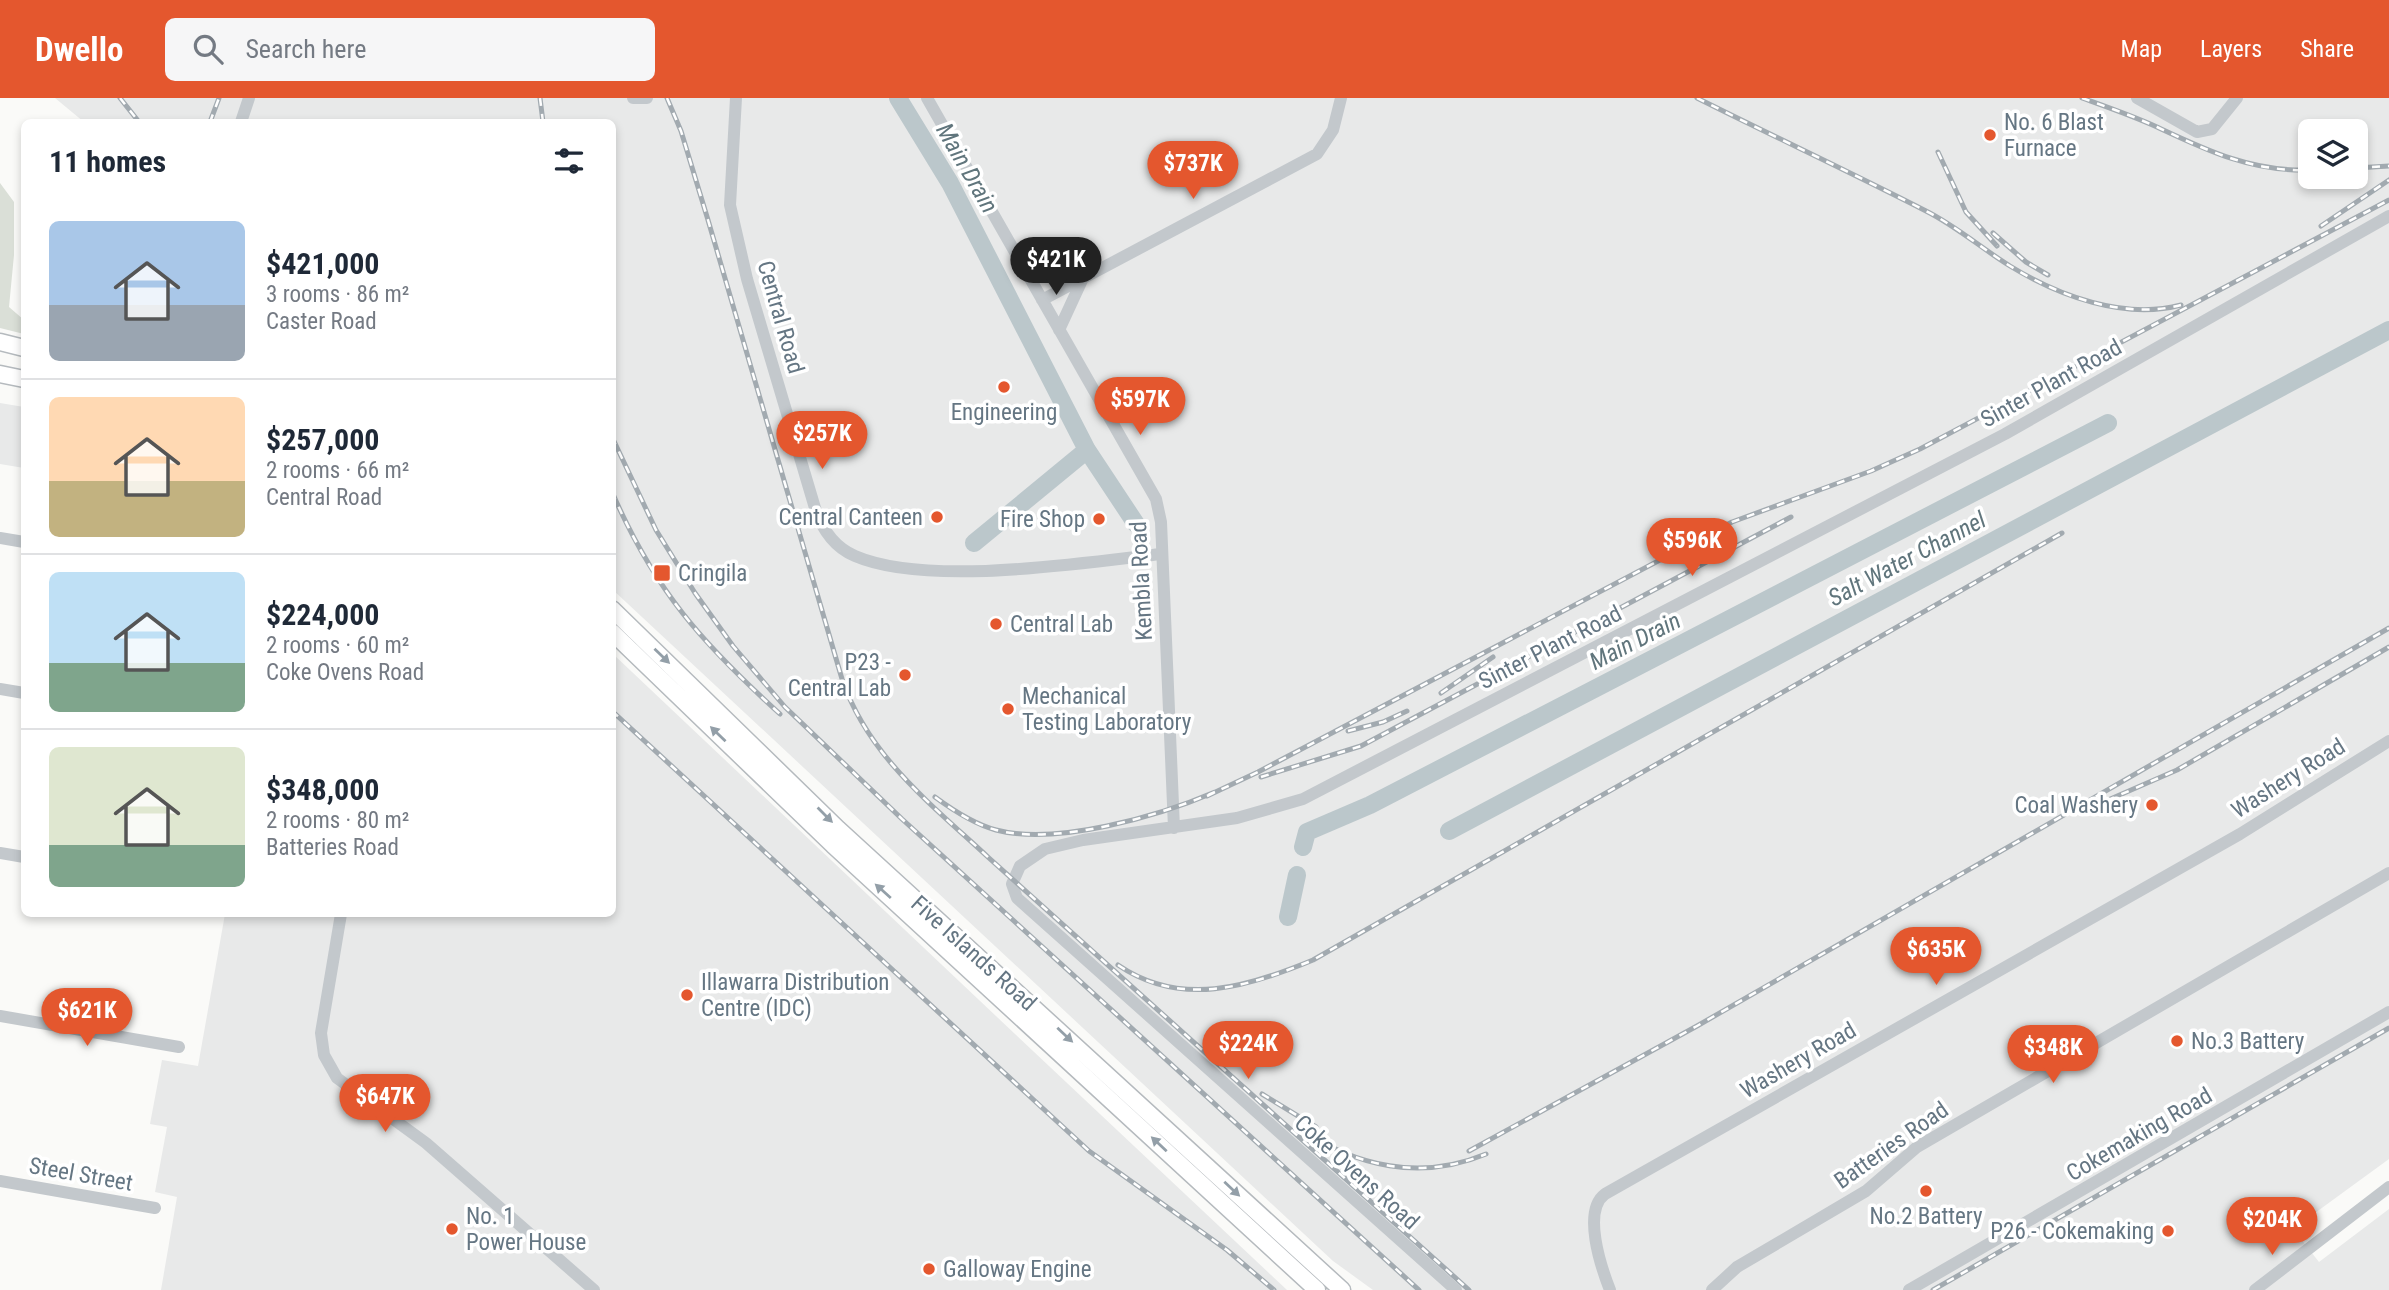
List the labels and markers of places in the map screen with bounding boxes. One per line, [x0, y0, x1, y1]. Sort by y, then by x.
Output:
place label: No. 6 Blast Furnace [2004, 109, 2104, 162]
marker: No. 6 Blast Furnace [1982, 127, 1998, 143]
pin: $737K [1144, 141, 1242, 201]
pin: $421K [1007, 238, 1105, 297]
pin: $597K [1091, 378, 1189, 437]
marker: Engineering [996, 379, 1012, 395]
place label: Engineering [951, 399, 1057, 426]
pin: $257K [773, 412, 871, 471]
place label: Central Canteen [778, 504, 923, 531]
place label: Fire Shop [1000, 506, 1085, 533]
marker: Central Canteen [929, 509, 945, 525]
marker: Fire Shop [1091, 511, 1107, 527]
pin: $596K [1643, 518, 1741, 578]
place label: Cringila [678, 560, 747, 587]
marker: Cringila [652, 563, 672, 583]
place label: Central Lab [1010, 611, 1113, 638]
marker: Central Lab [988, 616, 1004, 632]
place label: P23 - Central Lab [788, 649, 891, 702]
marker: P23 - Central Lab [897, 667, 913, 683]
place label: Mechanical Testing Laboratory [1022, 683, 1192, 736]
marker: Mechanical Testing Laboratory [1000, 701, 1016, 717]
place label: Coal Washery [2015, 792, 2138, 819]
marker: Coal Washery [2144, 797, 2160, 813]
pin: $635K [1887, 928, 1985, 987]
place label: Illawarra Distribution Centre (IDC) [701, 969, 889, 1022]
marker: Illawarra Distribution Centre (IDC) [679, 987, 695, 1003]
pin: $621K [38, 988, 136, 1048]
pin: $224K [1199, 1021, 1297, 1081]
pin: $348K [2004, 1026, 2102, 1085]
place label: No.3 Battery [2191, 1028, 2305, 1055]
marker: No.3 Battery [2169, 1033, 2185, 1049]
pin: $647K [336, 1074, 434, 1134]
marker: No.2 Battery [1918, 1183, 1934, 1199]
pin: $204K [2223, 1198, 2321, 1257]
place label: No. 1 Power House [466, 1203, 586, 1256]
place label: No.2 Battery [1869, 1203, 1983, 1230]
place label: P26 - Cokemaking [1990, 1218, 2154, 1245]
marker: No. 1 Power House [444, 1221, 460, 1237]
marker: P26 - Cokemaking [2160, 1223, 2176, 1239]
place label: Galloway Engine [943, 1256, 1091, 1283]
marker: Galloway Engine [921, 1261, 937, 1277]

